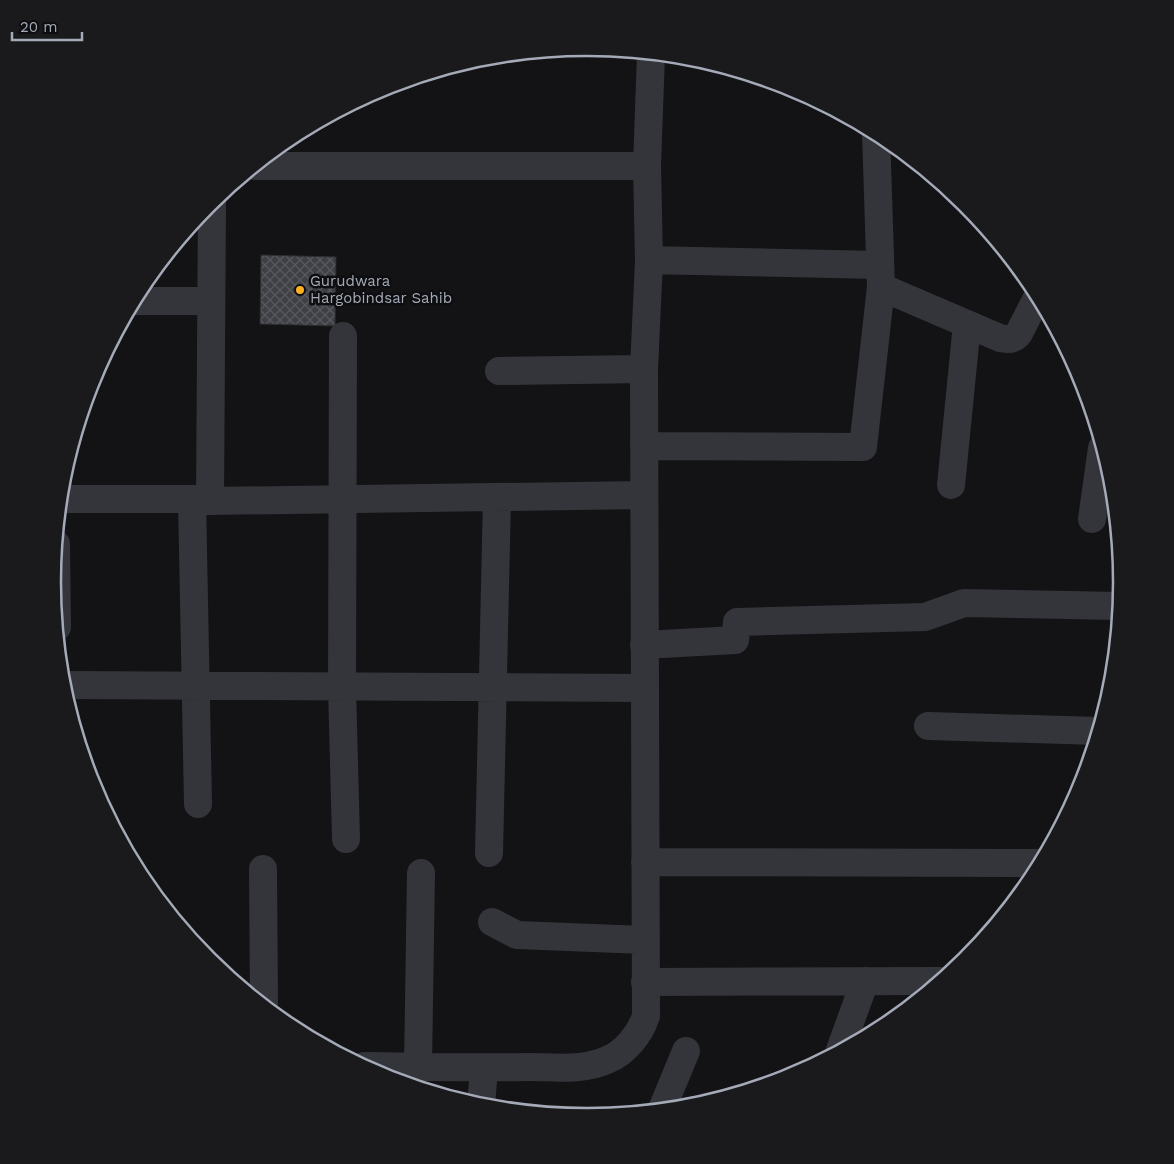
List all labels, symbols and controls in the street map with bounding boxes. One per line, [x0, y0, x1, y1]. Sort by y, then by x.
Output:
scale bar [12, 10, 82, 42]
text: 20 m [20, 18, 58, 36]
place label: Gurudwara Hargobindsar Sahib [310, 272, 452, 307]
marker: Gurudwara Hargobindsar Sahib [294, 284, 306, 296]

